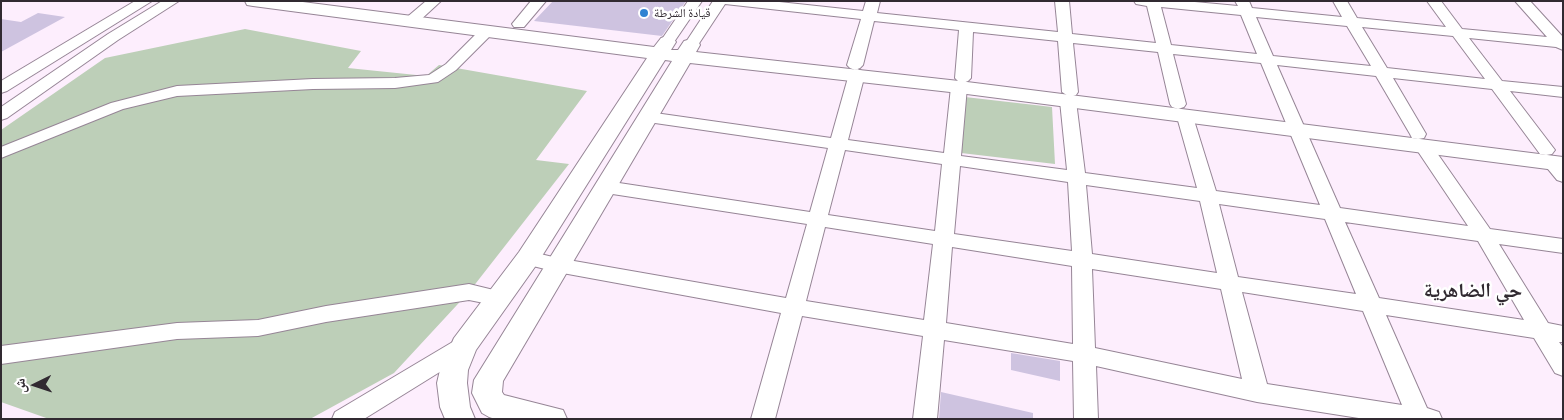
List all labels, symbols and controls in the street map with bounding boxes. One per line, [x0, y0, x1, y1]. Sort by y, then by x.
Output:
place label: قيادة الشرطة [654, 6, 711, 20]
marker: قيادة الشرطة [638, 7, 650, 19]
district label: حي الضاهرية [1424, 279, 1522, 303]
north arrow [10, 360, 60, 410]
text: ش [11, 378, 30, 394]

